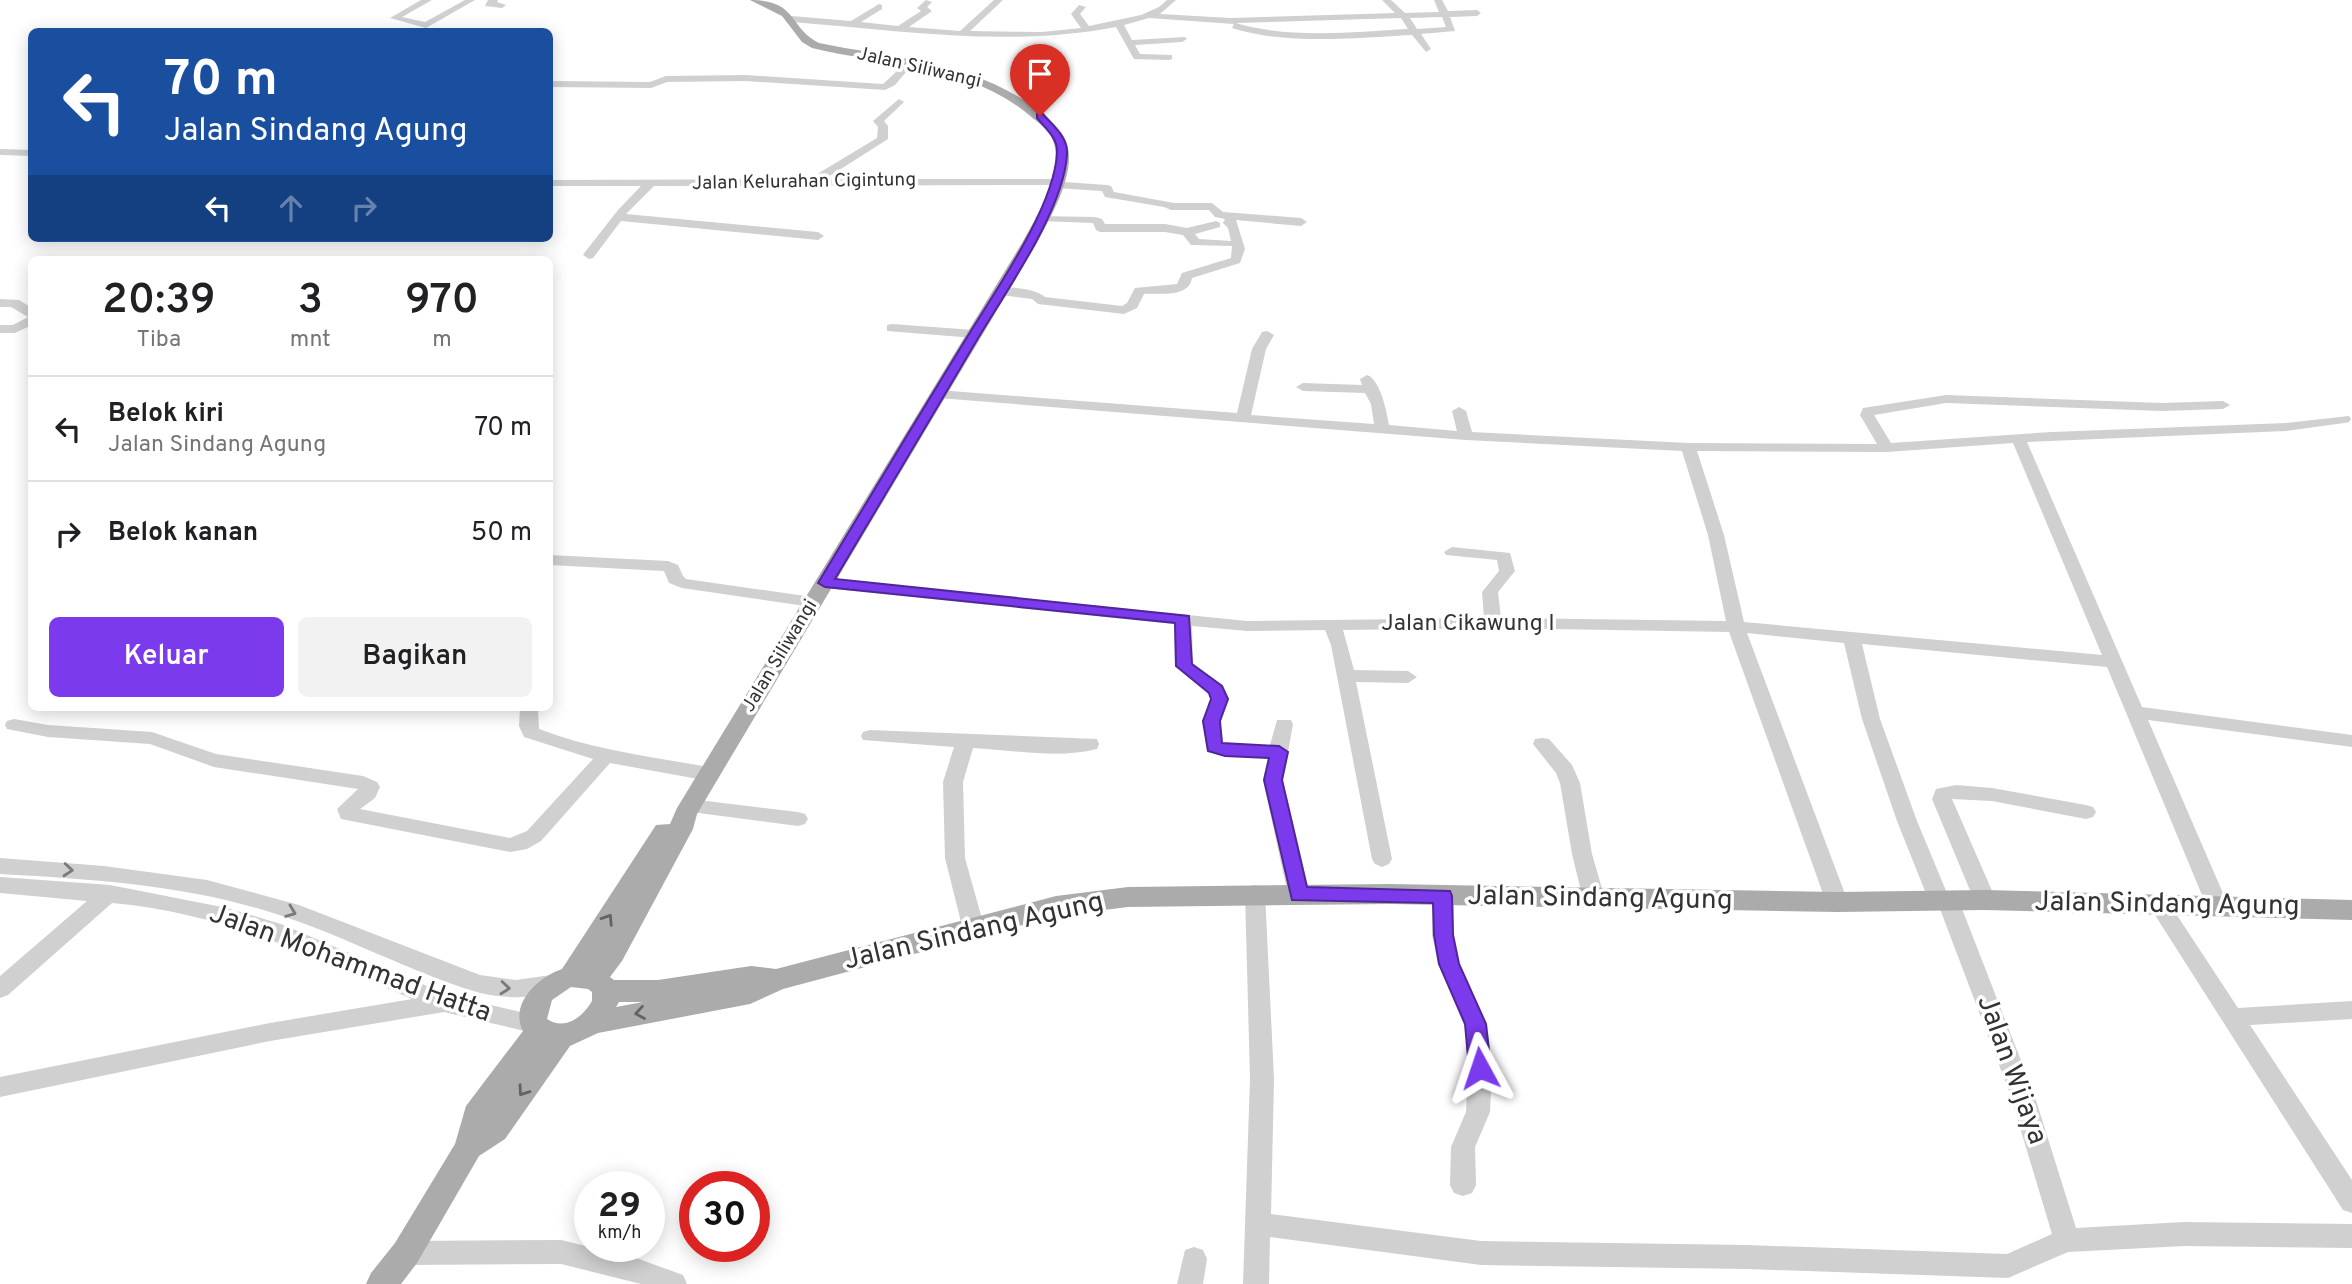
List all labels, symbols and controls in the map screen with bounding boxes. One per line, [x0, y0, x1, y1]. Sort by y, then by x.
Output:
street label: Jalan Siliwangi [854, 42, 984, 94]
pin [1010, 44, 1070, 116]
text: 70 m [164, 51, 278, 113]
icon: arrive [1021, 55, 1059, 93]
icon: left [49, 56, 140, 147]
text: Jalan Sindang Agung [164, 112, 467, 152]
street label: Jalan Kelurahan Cigintung [692, 168, 916, 196]
icon: left [199, 189, 237, 227]
icon: ahead [272, 189, 310, 227]
icon: right [345, 189, 383, 227]
text: 20:39 [102, 275, 216, 328]
text: 3 [298, 275, 323, 328]
text: 970 [405, 275, 479, 328]
text: Tiba [137, 326, 181, 355]
text: mnt [290, 326, 331, 355]
text: m [432, 326, 452, 355]
text: Belok kiri [108, 398, 224, 431]
icon: left [49, 410, 87, 448]
text: 70 m [474, 412, 532, 445]
text: Jalan Sindang Agung [108, 431, 326, 460]
icon: right [49, 515, 87, 553]
text: Belok kanan [108, 517, 258, 550]
text: 50 m [471, 517, 532, 550]
street label: Jalan Siliwangi [737, 595, 823, 717]
street label: Jalan Cikawung I [1381, 610, 1555, 639]
button: Keluar [49, 617, 284, 697]
button: Bagikan [298, 617, 532, 697]
one-way arrow [63, 862, 74, 877]
street label: Jalan Sindang Agung [1467, 879, 1733, 919]
street label: Jalan Sindang Agung [841, 885, 1107, 979]
street label: Jalan Sindang Agung [2034, 885, 2300, 925]
street label: Jalan Mohammad Hatta [204, 896, 496, 1032]
one-way arrow [284, 904, 297, 918]
one-way arrow [600, 914, 613, 927]
one-way arrow [499, 980, 510, 995]
street label: Jalan Wijaya [1967, 990, 2055, 1150]
one-way arrow [634, 1005, 646, 1020]
position arrow [1443, 1031, 1517, 1105]
one-way arrow [519, 1083, 531, 1096]
speed limit sign: 30 [679, 1171, 770, 1262]
text: 29 [598, 1185, 641, 1229]
text: km/h [598, 1222, 641, 1245]

